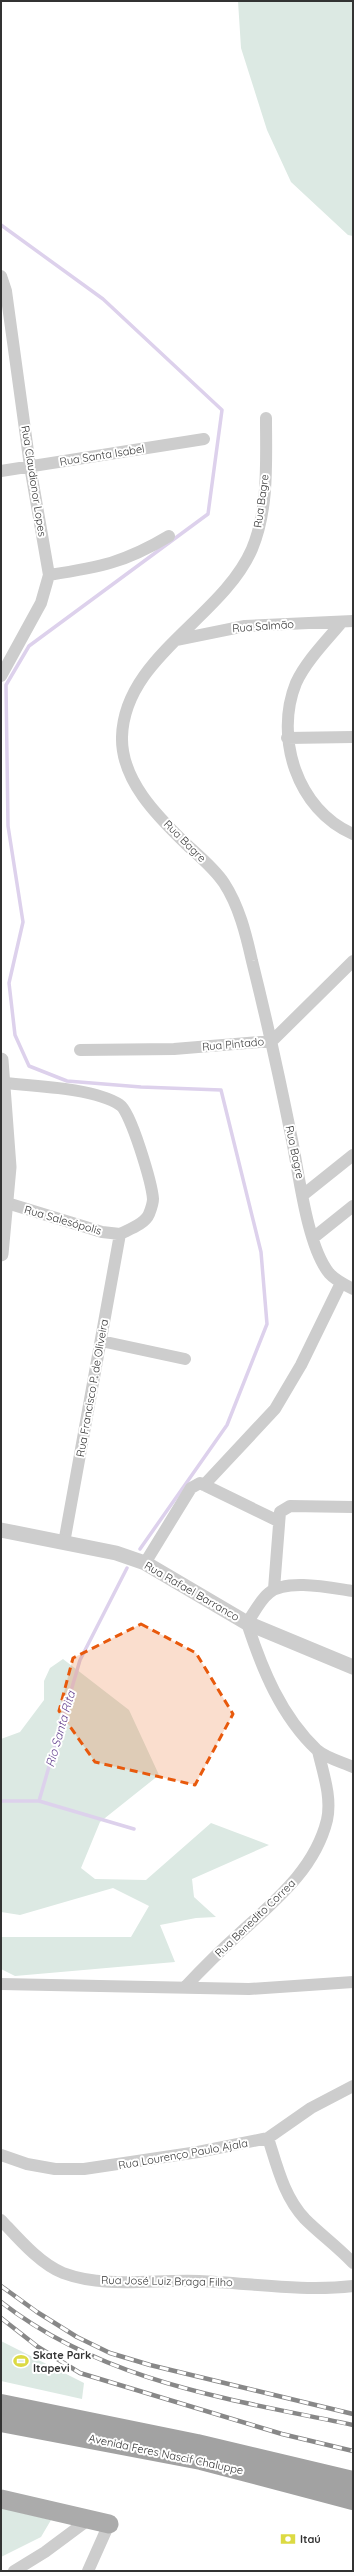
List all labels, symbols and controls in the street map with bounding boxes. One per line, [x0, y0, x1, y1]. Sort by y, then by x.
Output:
street label: Rua Claudionor Lopes [18, 425, 50, 537]
street label: Rua Santa Isabel [58, 441, 146, 469]
street label: Rua Bagre [250, 473, 272, 529]
street label: Rua Salmão [232, 617, 295, 635]
street label: Rua Bagre [161, 817, 209, 865]
street label: Rua Pintado [201, 1034, 265, 1054]
street label: Rua Bagre [283, 1124, 307, 1180]
street label: Rua Salesópolis [23, 1202, 103, 1238]
street label: Rua Francisco P. de Oliveira [73, 1318, 111, 1458]
street label: Rua Rafael Barranco [142, 1558, 242, 1624]
water label: Rio Santa Rita [42, 1688, 78, 1769]
street label: Rua Benedito Correa [212, 1876, 298, 1960]
street label: Rua Lourenço Paulo Ajala [117, 2136, 249, 2172]
street label: Rua José Luiz Braga Filho [101, 2273, 233, 2289]
place label: Skate Park Itapevi [33, 2348, 91, 2375]
sports icon: Skate Park Itapevi [12, 2352, 30, 2370]
street label: Avenida Feres Nascif Chaluppe [87, 2431, 245, 2477]
bank icon: Itaú [279, 2530, 297, 2548]
place label: Itaú [300, 2532, 321, 2546]

